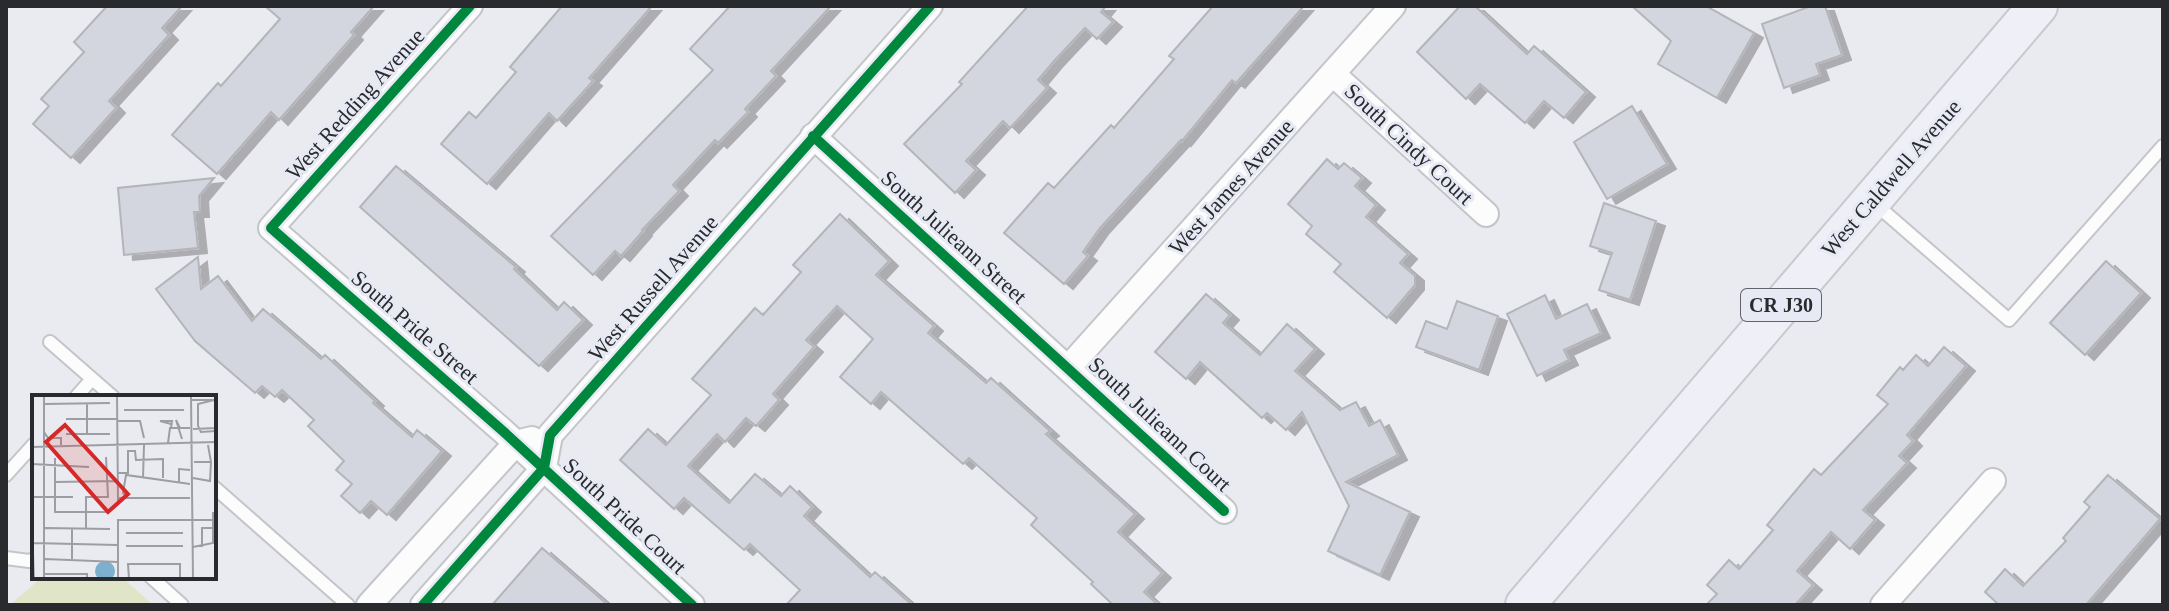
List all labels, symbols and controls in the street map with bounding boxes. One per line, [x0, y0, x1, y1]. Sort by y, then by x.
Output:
street label: West Redding Avenue [281, 23, 429, 185]
street label: South Cindy Court [1340, 78, 1478, 210]
street label: West Caldwell Avenue [1816, 95, 1966, 261]
street label: West James Avenue [1164, 114, 1298, 260]
street label: South Julieann Street [876, 165, 1032, 309]
street label: West Russell Avenue [583, 210, 723, 366]
street label: South Pride Street [346, 265, 484, 389]
road number: CR J30 [1741, 289, 1821, 321]
street label: South Julieann Court [1084, 352, 1236, 496]
inset map [32, 395, 216, 579]
street label: South Pride Court [558, 453, 692, 579]

